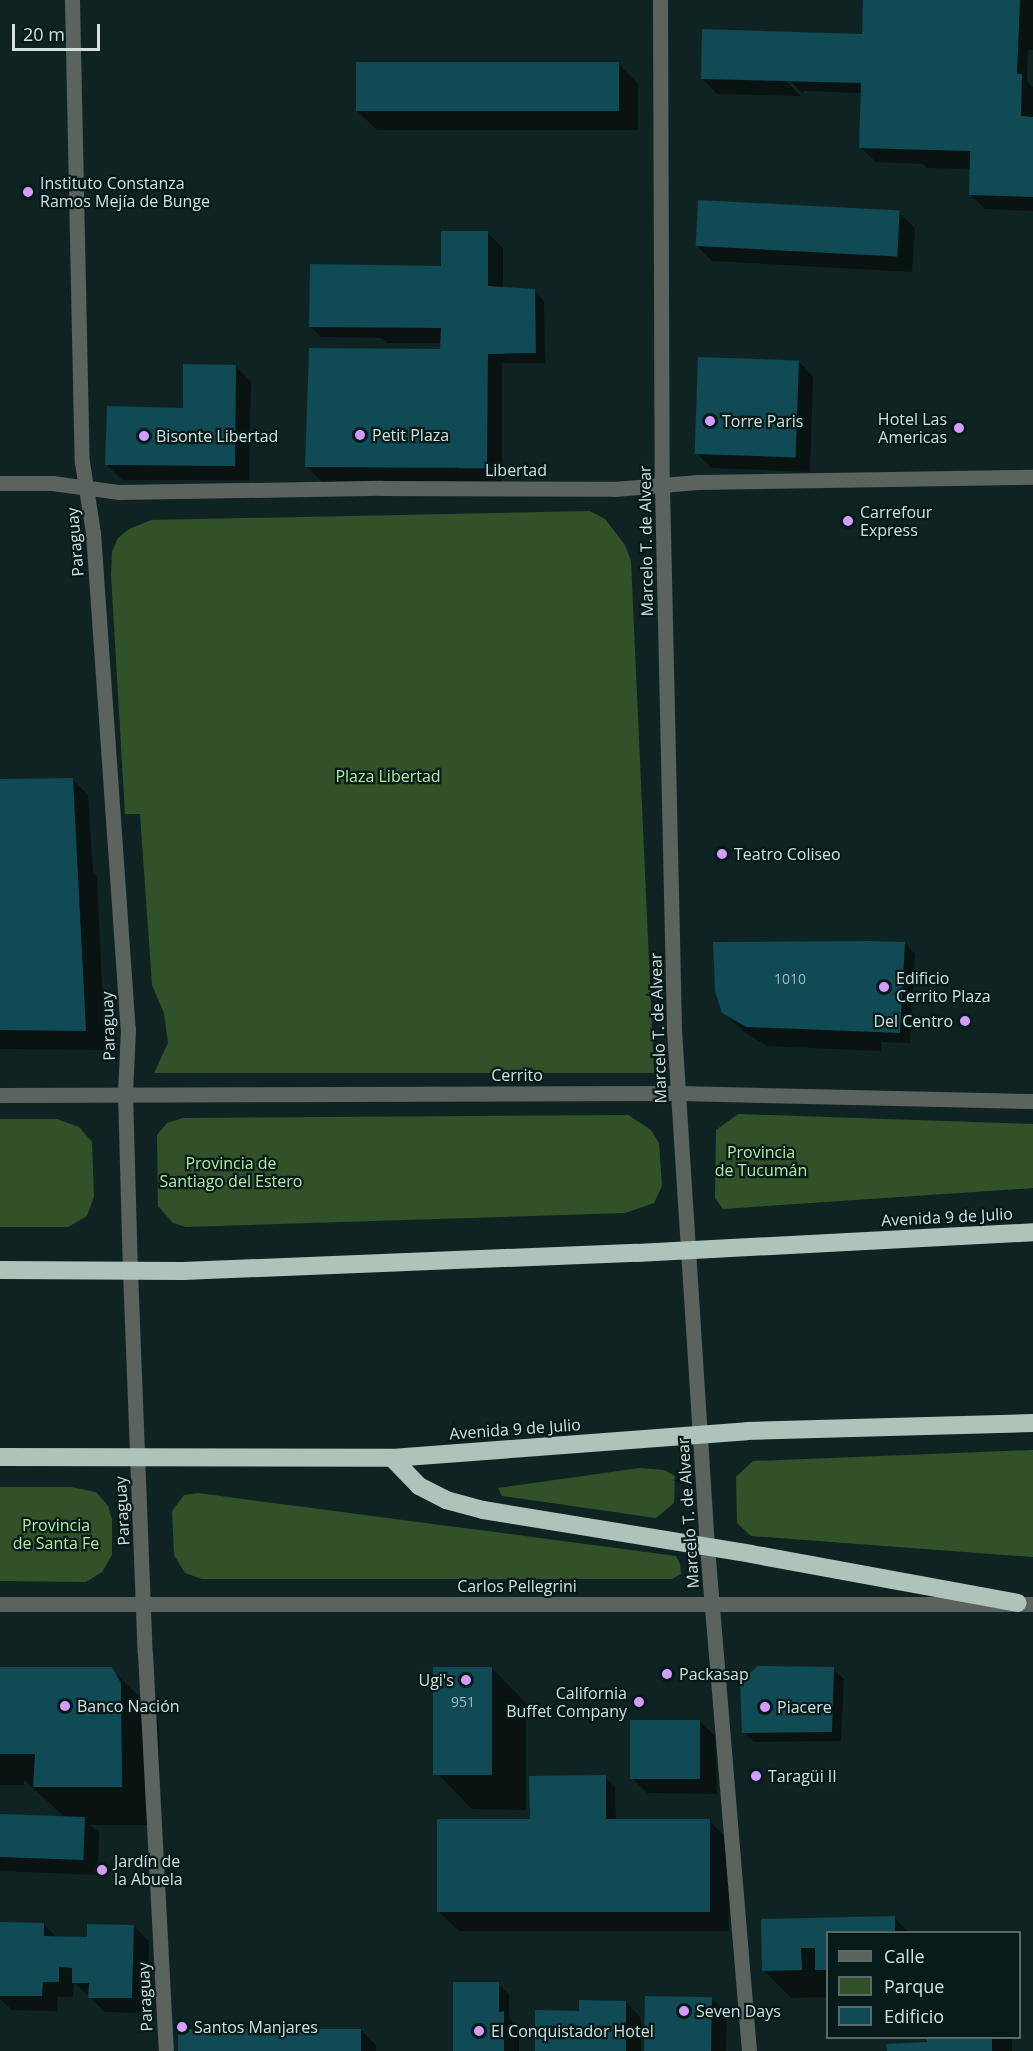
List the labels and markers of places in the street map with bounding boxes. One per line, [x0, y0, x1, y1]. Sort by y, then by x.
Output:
place label: Instituto Constanza Ramos Mejía de Bunge [40, 173, 210, 211]
marker: Instituto Constanza Ramos Mejía de Bunge [21, 185, 35, 199]
place label: Hotel Las Americas [878, 409, 947, 447]
place label: Torre Paris [722, 411, 803, 431]
marker: Torre Paris [703, 414, 717, 428]
marker: Hotel Las Americas [952, 421, 966, 435]
place label: Petit Plaza [372, 425, 449, 445]
place label: Bisonte Libertad [156, 426, 278, 446]
marker: Petit Plaza [353, 428, 367, 442]
marker: Bisonte Libertad [137, 429, 151, 443]
place label: Carrefour Express [860, 502, 932, 540]
marker: Carrefour Express [841, 514, 855, 528]
place label: Teatro Coliseo [734, 844, 841, 864]
marker: Teatro Coliseo [715, 847, 729, 861]
place label: Edificio Cerrito Plaza [896, 968, 991, 1006]
marker: Edificio Cerrito Plaza [877, 980, 891, 994]
place label: Del Centro [873, 1011, 953, 1031]
marker: Del Centro [958, 1014, 972, 1028]
place label: Packasap [679, 1664, 749, 1684]
marker: Packasap [660, 1667, 674, 1681]
place label: Ugi's [418, 1670, 454, 1690]
marker: Ugi's [459, 1673, 473, 1687]
place label: California Buffet Company [506, 1683, 627, 1721]
marker: California Buffet Company [632, 1695, 646, 1709]
place label: Banco Nación [77, 1696, 180, 1716]
place label: Piacere [777, 1697, 832, 1717]
marker: Banco Nación [58, 1699, 72, 1713]
marker: Piacere [758, 1700, 772, 1714]
place label: Taragüi II [768, 1766, 837, 1786]
marker: Taragüi II [749, 1769, 763, 1783]
place label: Jardín de la Abuela [114, 1851, 183, 1889]
marker: Jardín de la Abuela [95, 1863, 109, 1877]
place label: Seven Days [696, 2001, 781, 2021]
marker: Seven Days [677, 2004, 691, 2018]
place label: Santos Manjares [194, 2017, 318, 2037]
marker: Santos Manjares [175, 2020, 189, 2034]
place label: El Conquistador Hotel [491, 2021, 654, 2041]
marker: El Conquistador Hotel [472, 2024, 486, 2038]

